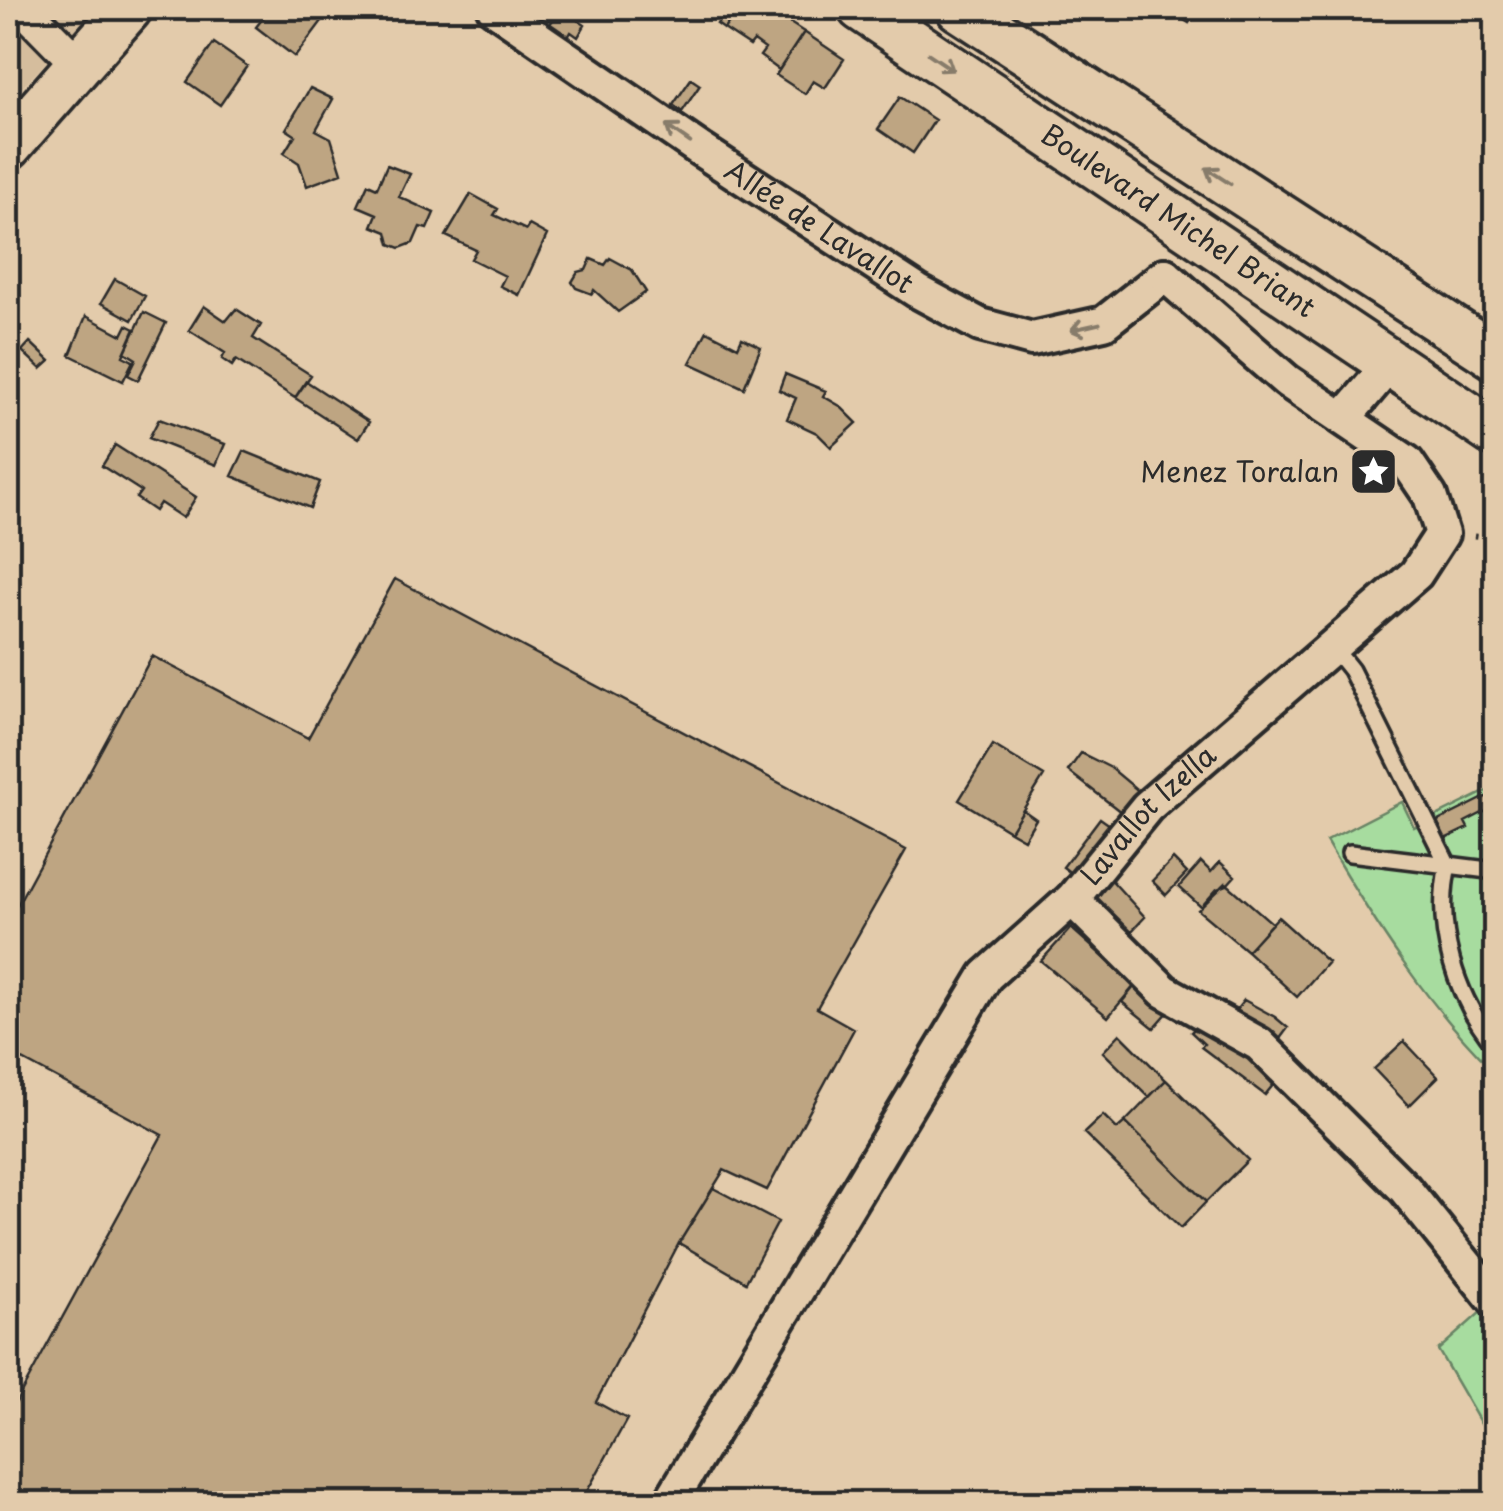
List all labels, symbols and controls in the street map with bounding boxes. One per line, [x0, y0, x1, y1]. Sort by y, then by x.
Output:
one-way arrow [927, 51, 955, 72]
street label: Boulevard Michel Briant [1033, 112, 1325, 327]
one-way arrow [665, 124, 693, 145]
street label: Allée de Lavallot [717, 148, 923, 303]
one-way arrow [1204, 166, 1233, 187]
one-way arrow [1070, 319, 1102, 337]
place icon: Menez Toralan [1348, 446, 1400, 498]
place label: Menez Toralan [1140, 449, 1339, 492]
street label: Lavallot Izella [1069, 733, 1225, 894]

